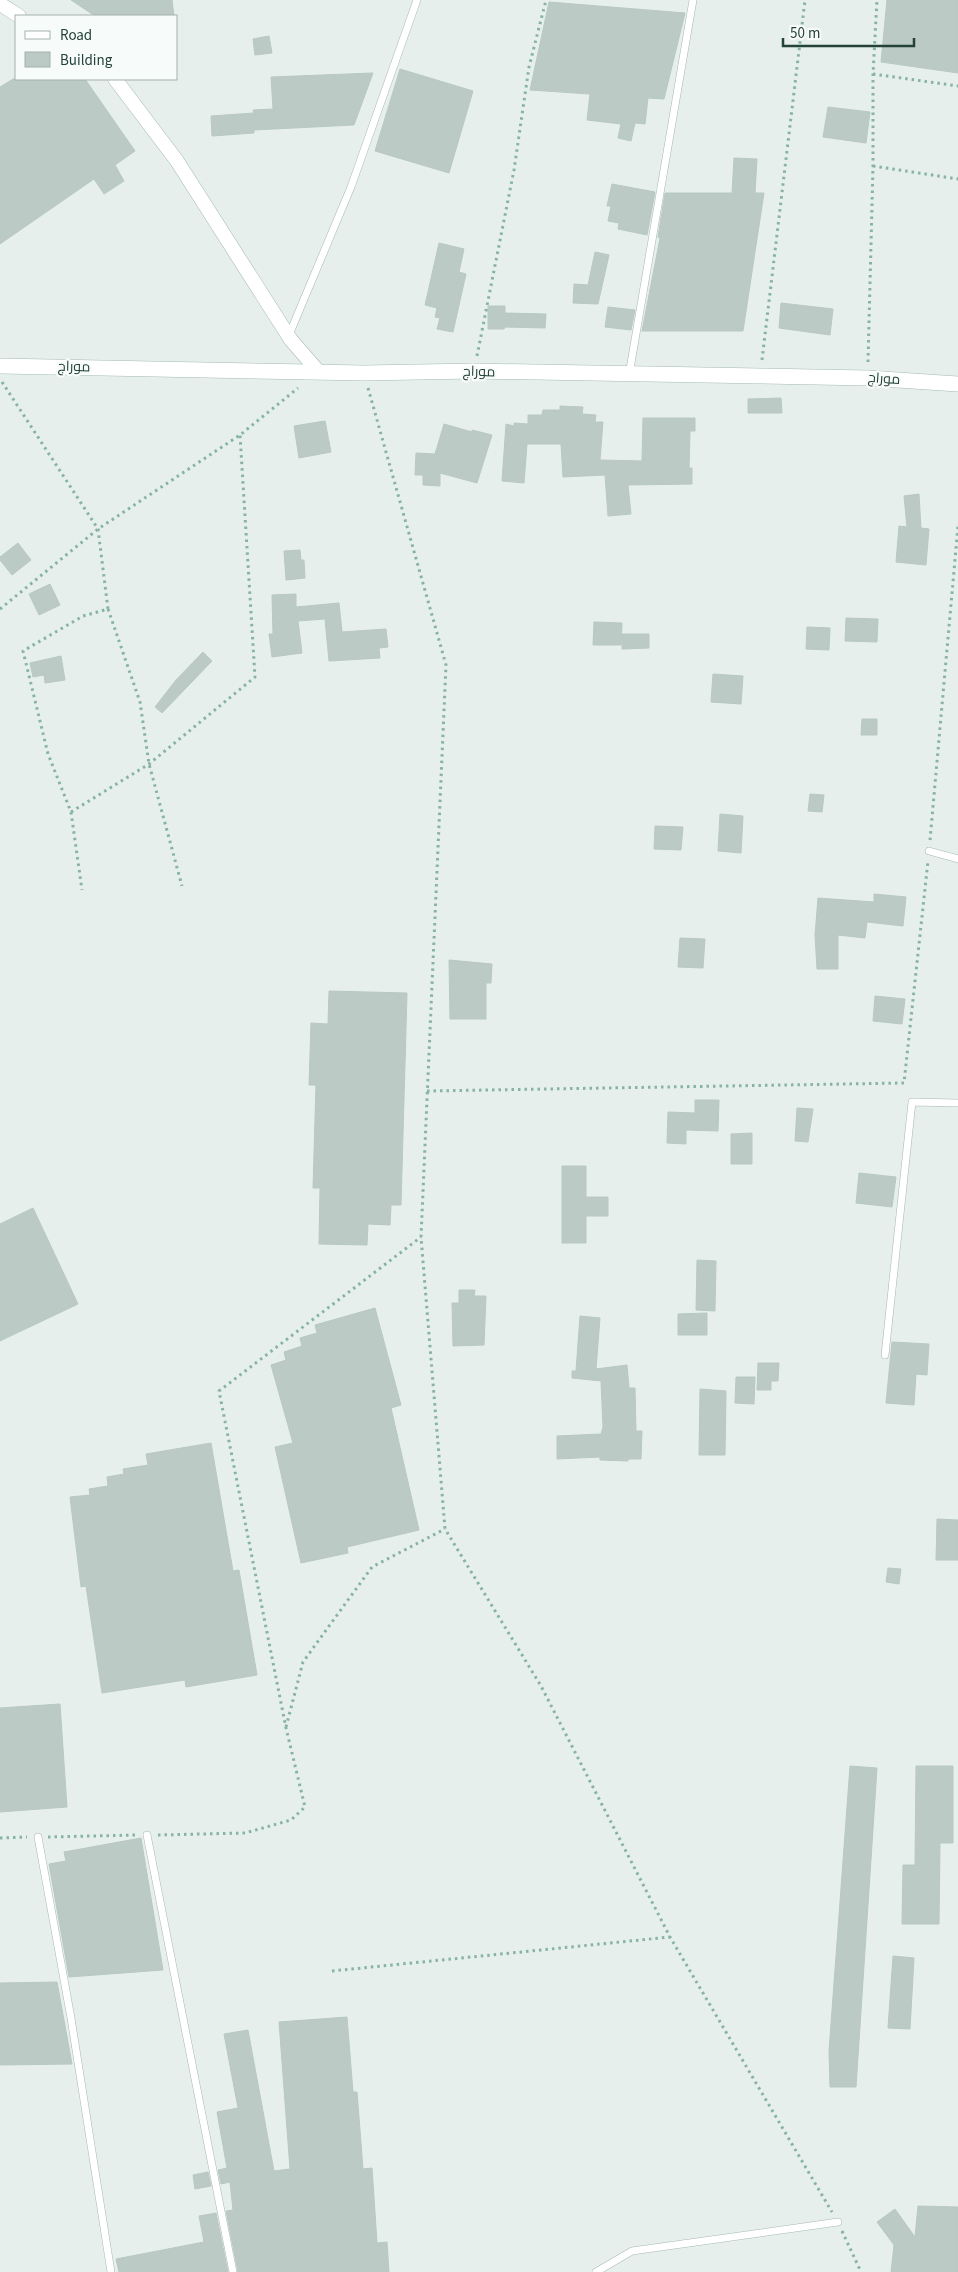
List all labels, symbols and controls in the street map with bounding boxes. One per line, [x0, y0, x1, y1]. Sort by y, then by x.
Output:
legend [15, 15, 178, 80]
scale bar [783, 15, 914, 47]
text: 50 m [790, 23, 820, 44]
text: Road [60, 25, 92, 46]
text: Building [60, 50, 113, 71]
street label: موراج [57, 357, 91, 377]
street label: موراج [462, 362, 496, 382]
street label: موراج [867, 368, 901, 390]

